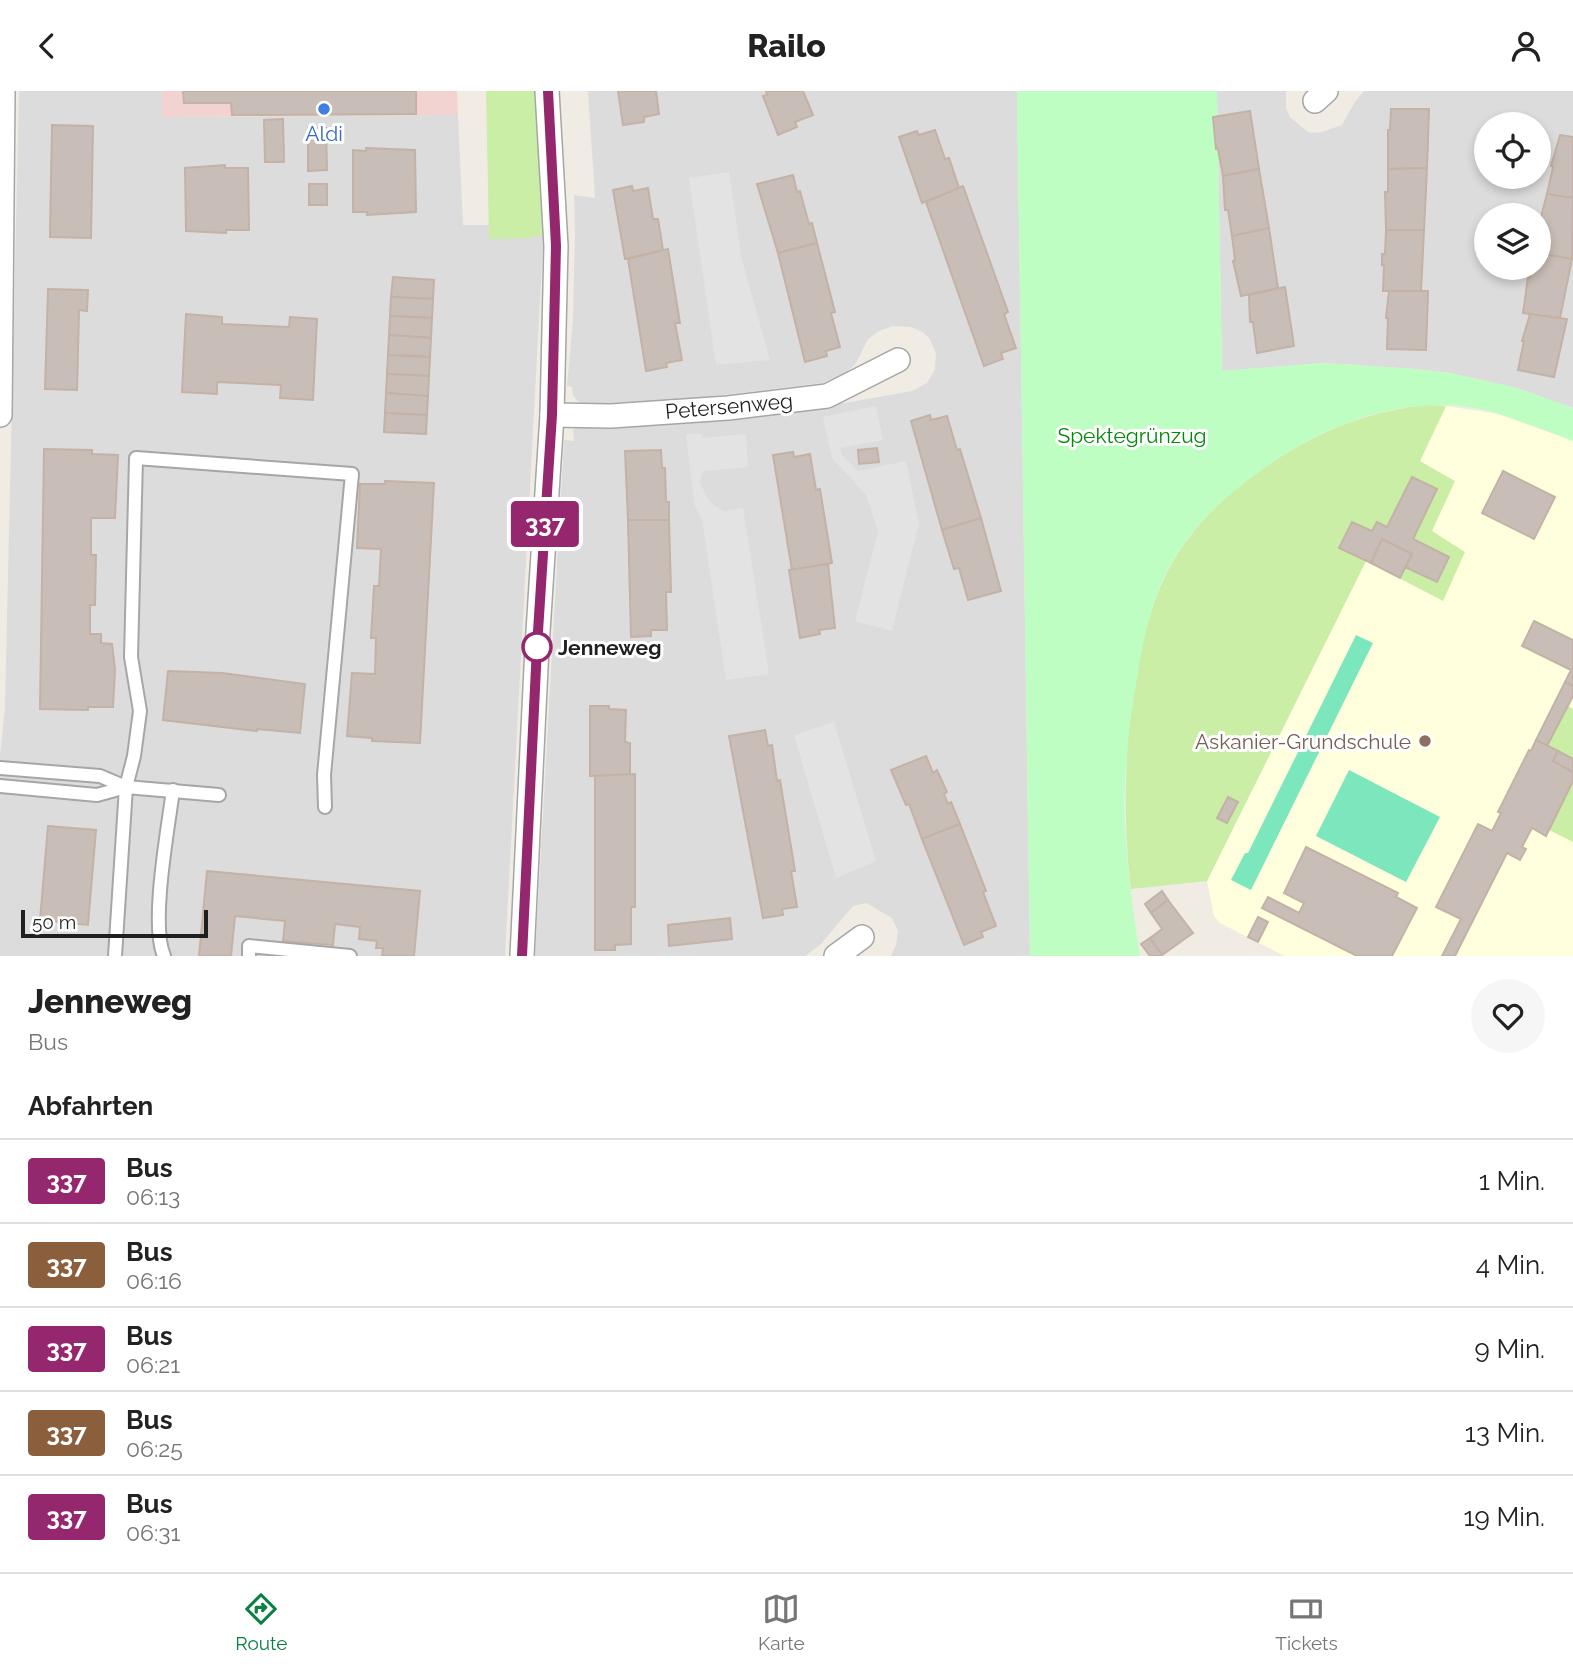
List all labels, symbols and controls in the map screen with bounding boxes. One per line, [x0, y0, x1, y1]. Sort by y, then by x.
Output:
icon: back [28, 27, 66, 65]
text: Railo [747, 27, 826, 64]
icon: person [1507, 27, 1545, 65]
marker: Aldi [316, 101, 332, 117]
map controls [1474, 112, 1551, 280]
button: locate [1474, 112, 1551, 189]
place label: Aldi [305, 121, 343, 146]
button: layers [1474, 203, 1551, 280]
street label: Petersenweg [664, 388, 794, 424]
park label: Spektegrünzug [1057, 423, 1207, 448]
line badge: 337 [505, 501, 585, 547]
text: 337 [525, 509, 565, 538]
marker: Jenneweg [522, 632, 552, 662]
place label: Jenneweg [558, 635, 661, 660]
place label: Askanier-Grundschule [1195, 729, 1411, 754]
marker: Askanier-Grundschule [1417, 733, 1433, 749]
scale bar [21, 907, 208, 939]
text: 50 m [32, 911, 76, 933]
button: heart [1471, 979, 1545, 1053]
text: Jenneweg [28, 982, 192, 1021]
text: Bus [28, 1028, 68, 1055]
text: Abfahrten [28, 1091, 153, 1121]
text: Bus [126, 1153, 173, 1183]
text: 337 [46, 1166, 87, 1195]
text: 1 Min. [1479, 1166, 1545, 1196]
text: 06:13 [126, 1183, 180, 1210]
text: Bus [126, 1237, 173, 1267]
text: 337 [46, 1250, 87, 1279]
text: 4 Min. [1476, 1250, 1545, 1280]
text: 06:16 [126, 1267, 182, 1294]
text: Bus [126, 1321, 173, 1351]
text: 337 [46, 1334, 87, 1363]
text: 9 Min. [1475, 1334, 1545, 1364]
text: 06:21 [126, 1351, 180, 1378]
text: Bus [126, 1405, 173, 1435]
text: 337 [46, 1418, 87, 1447]
text: 13 Min. [1465, 1418, 1545, 1448]
text: 06:25 [126, 1435, 183, 1462]
text: Bus [126, 1489, 173, 1519]
text: 337 [46, 1502, 87, 1531]
text: 19 Min. [1463, 1502, 1545, 1532]
text: 06:31 [126, 1519, 180, 1546]
tab: Route [235, 1590, 287, 1654]
tab: Karte [758, 1590, 805, 1654]
tab: Tickets [1275, 1590, 1338, 1654]

